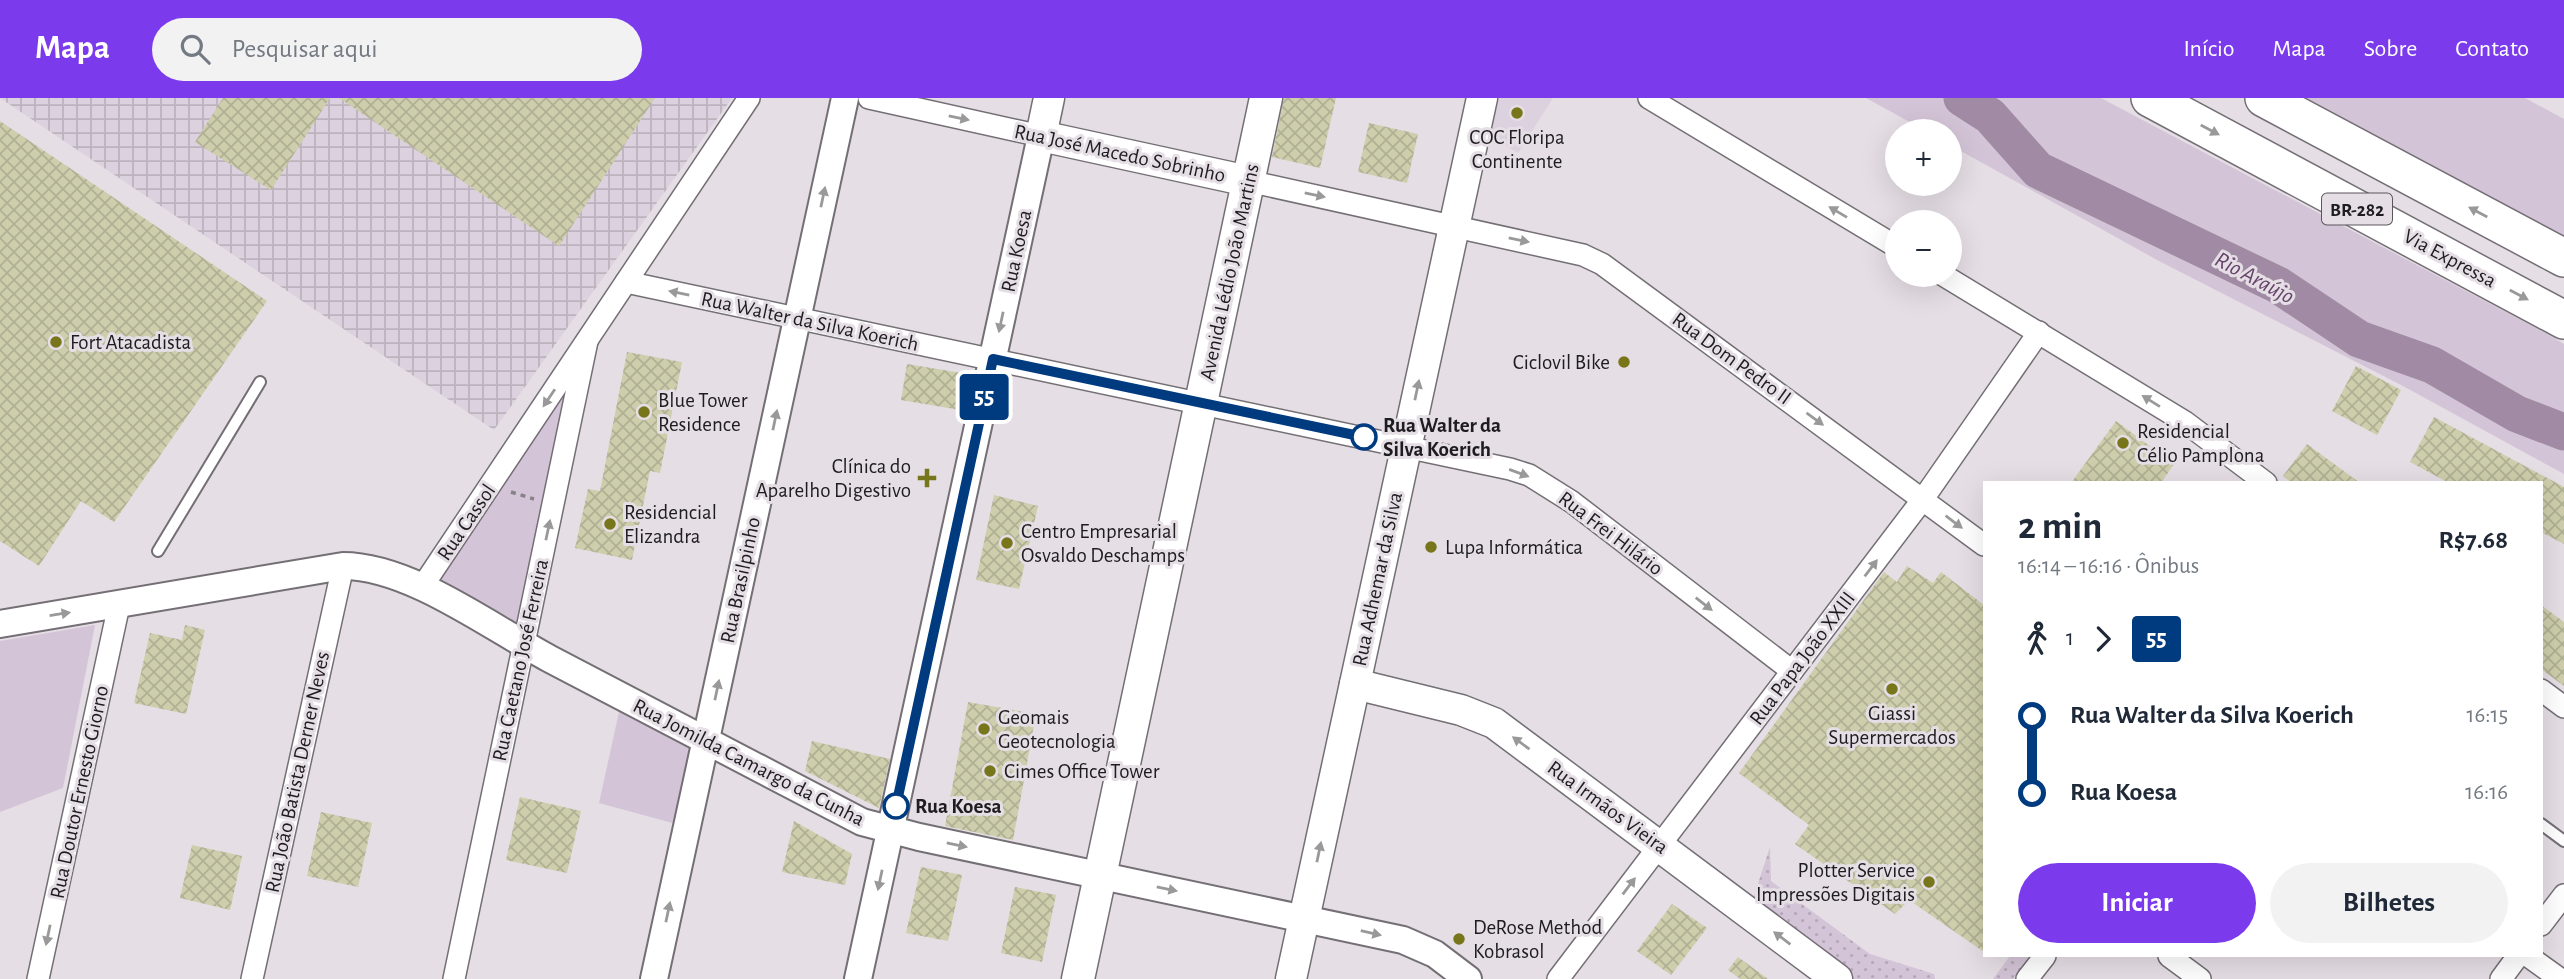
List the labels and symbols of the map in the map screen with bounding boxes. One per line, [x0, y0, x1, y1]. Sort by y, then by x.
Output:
marker: COC Floripa Continente [1509, 105, 1525, 121]
one-way arrow [948, 112, 970, 123]
street label: Rua José Macedo Sobrinho [1012, 121, 1227, 186]
one-way arrow [2200, 124, 2220, 136]
place label: COC Floripa Continente [1469, 127, 1565, 172]
street label: Avenida Lédio João Martins [1196, 162, 1263, 382]
one-way arrow [818, 186, 829, 208]
one-way arrow [1304, 190, 1326, 201]
road number: BR-282 [2322, 194, 2392, 225]
one-way arrow [1829, 206, 1848, 218]
one-way arrow [2468, 206, 2488, 218]
street label: Rua Koesa [998, 208, 1036, 294]
street label: Via Expressa [2400, 225, 2500, 292]
one-way arrow [1508, 235, 1530, 246]
water label: Rio Araújo [2211, 248, 2298, 309]
one-way arrow [667, 287, 689, 298]
street label: Rua Walter da Silva Koerich [699, 288, 921, 355]
one-way arrow [2509, 290, 2529, 301]
street label: Rua Dom Pedro II [1668, 308, 1795, 408]
one-way arrow [995, 311, 1006, 333]
place label: Fort Atacadista [70, 332, 191, 353]
marker: Fort Atacadista [48, 334, 64, 350]
place label: Ciclovil Bike [1513, 352, 1610, 373]
marker: Ciclovil Bike [1616, 354, 1632, 370]
line badge: 55 [953, 374, 1016, 420]
one-way arrow [1412, 379, 1423, 401]
one-way arrow [542, 388, 555, 408]
place label: Blue Tower Residence [658, 390, 748, 435]
one-way arrow [2141, 394, 2160, 407]
marker: Blue Tower Residence [636, 404, 652, 420]
one-way arrow [770, 409, 781, 431]
one-way arrow [1806, 412, 1824, 426]
place label: Rua Walter da Silva Koerich [1383, 415, 1501, 460]
place label: Residencial Célio Pamplona [2137, 421, 2265, 466]
marker: Rua Walter da Silva Koerich [1351, 424, 1377, 450]
marker: Residencial Célio Pamplona [2115, 435, 2131, 451]
place label: Clínica do Aparelho Digestivo [756, 456, 911, 501]
one-way arrow [1509, 467, 1530, 478]
marker: Clínica do Aparelho Digestivo [917, 468, 937, 488]
street label: Rua Cassol [433, 480, 499, 564]
street label: Rua Frei Hilário [1555, 487, 1667, 579]
street label: Rua Adhemar da Silva [1349, 490, 1406, 668]
place label: Residencial Elizandra [624, 502, 717, 547]
street label: Rua Brasilpinho [717, 515, 764, 645]
one-way arrow [1945, 515, 1963, 529]
marker: Residencial Elizandra [602, 516, 618, 532]
one-way arrow [542, 519, 553, 541]
place label: Centro Empresarial Osvaldo Deschamps [1021, 521, 1185, 566]
marker: Centro Empresarial Osvaldo Deschamps [999, 535, 1015, 551]
place label: Lupa Informática [1445, 537, 1583, 558]
marker: Lupa Informática [1423, 539, 1439, 555]
street label: Rua Caetano José Ferreira [489, 557, 552, 763]
one-way arrow [1863, 559, 1877, 577]
street label: Rua Papa João XXIII [1746, 588, 1859, 729]
one-way arrow [1695, 596, 1713, 611]
one-way arrow [49, 608, 71, 619]
street label: Rua João Batista Derner Neves [262, 650, 333, 895]
one-way arrow [711, 679, 722, 701]
marker: Giassi Supermercados [1884, 681, 1900, 697]
street label: Rua Doutor Ernesto Giorno [47, 684, 112, 901]
street label: Rua Jomilda Camargo da Cunha [630, 695, 868, 830]
place label: Giassi Supermercados [1828, 703, 1956, 748]
place label: Geomais Geotecnologia [998, 707, 1116, 752]
marker: Geomais Geotecnologia [976, 721, 992, 737]
one-way arrow [1512, 736, 1530, 750]
street label: Rua Irmãos Vieira [1544, 757, 1672, 858]
place label: Cimes Office Tower [1004, 761, 1160, 782]
marker: Cimes Office Tower [982, 763, 998, 779]
marker: Rua Koesa [883, 793, 909, 819]
place label: Rua Koesa [915, 796, 1002, 817]
one-way arrow [946, 840, 968, 851]
one-way arrow [1313, 841, 1324, 863]
place label: Plotter Service Impressões Digitais [1756, 860, 1915, 905]
one-way arrow [874, 869, 885, 891]
marker: Plotter Service Impressões Digitais [1921, 874, 1937, 890]
one-way arrow [1622, 876, 1636, 895]
one-way arrow [1156, 884, 1178, 895]
one-way arrow [663, 901, 674, 923]
place label: DeRose Method Kobrasol [1473, 917, 1602, 962]
one-way arrow [42, 924, 53, 946]
one-way arrow [1360, 928, 1382, 939]
marker: DeRose Method Kobrasol [1451, 931, 1467, 947]
one-way arrow [1773, 931, 1791, 945]

